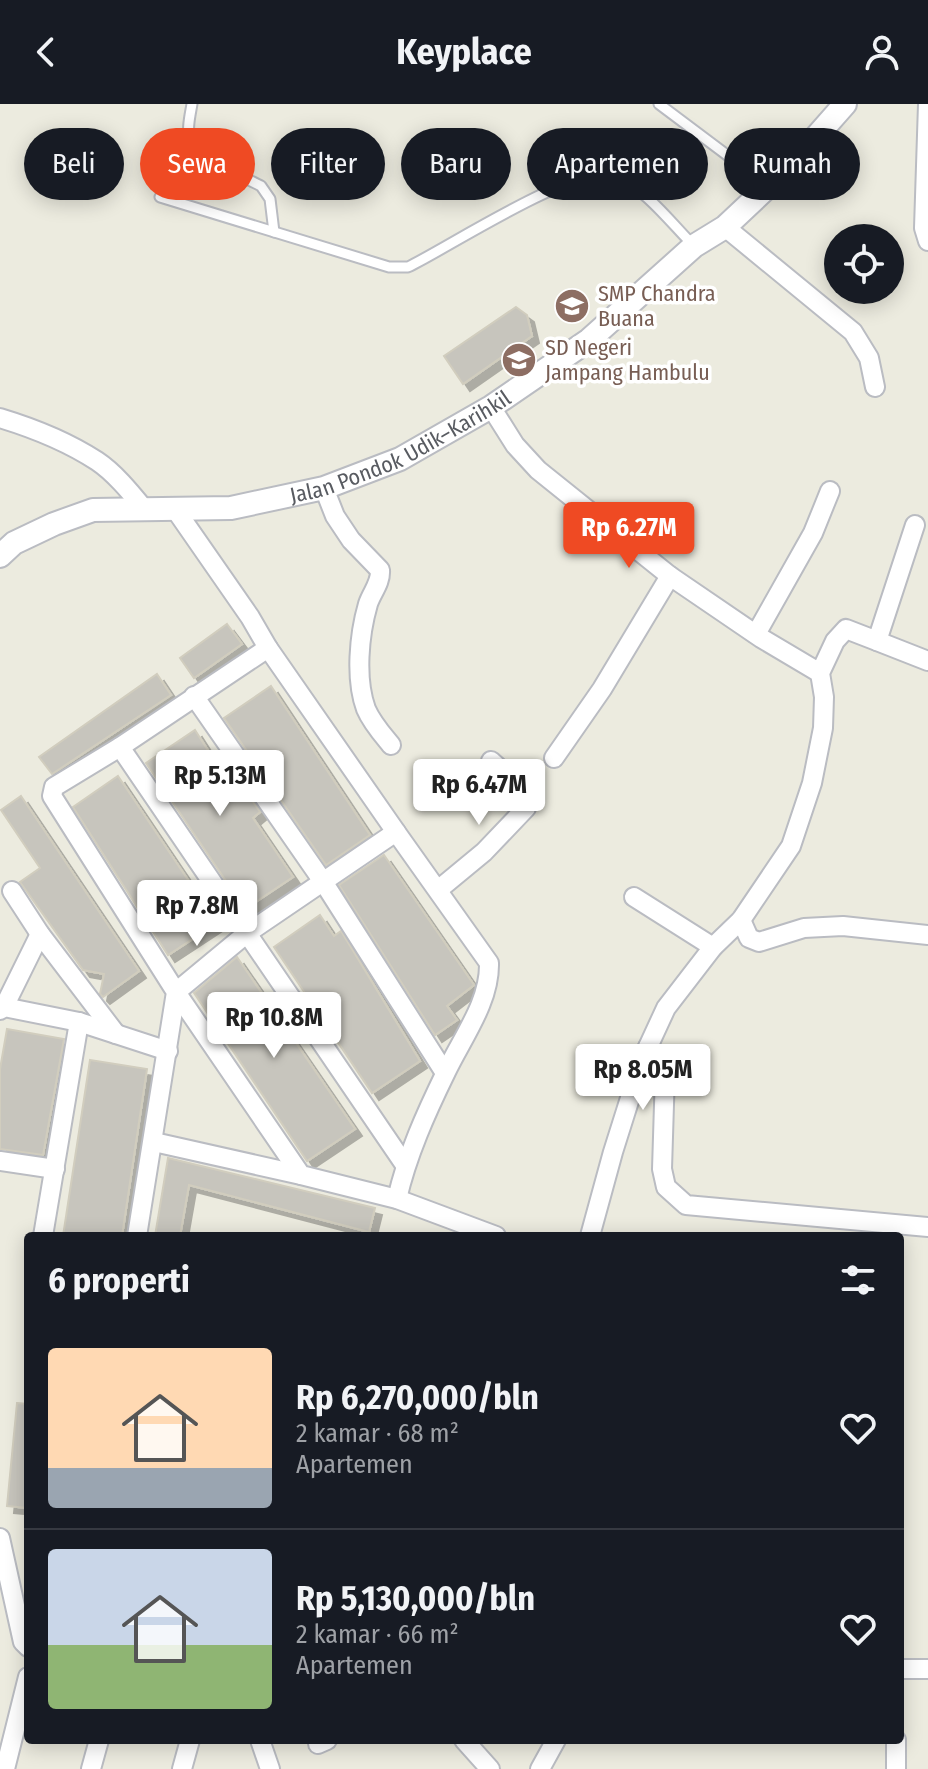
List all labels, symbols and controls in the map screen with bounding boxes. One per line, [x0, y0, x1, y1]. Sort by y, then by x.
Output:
icon: back [24, 30, 68, 74]
text: Keyplace [396, 30, 532, 74]
icon: person [860, 30, 904, 74]
chip: Beli [24, 128, 124, 200]
chip: Sewa [140, 128, 255, 200]
chip: Filter [271, 128, 385, 200]
chip: Baru [401, 128, 511, 200]
chip: Apartemen [527, 128, 708, 200]
chip: Rumah [724, 128, 860, 200]
map controls [824, 224, 904, 304]
button: locate [824, 224, 904, 304]
place label: SMP Chandra Buana [598, 280, 716, 332]
school or university icon: SMP Chandra Buana [553, 287, 591, 325]
place label: SD Negeri Jampang Hambulu [545, 334, 710, 386]
school or university icon: SD Negeri Jampang Hambulu [500, 341, 538, 379]
street label: Jalan Pondok Udik–Karihkil [287, 384, 516, 509]
pin: Rp 6.27M [546, 502, 712, 570]
text: Rp 6.27M [581, 512, 677, 543]
pin: Rp 5.13M [137, 750, 303, 818]
pin: Rp 6.47M [396, 759, 562, 827]
text: Rp 5.13M [174, 760, 266, 791]
text: Rp 6.47M [431, 769, 527, 800]
pin: Rp 7.8M [123, 880, 271, 948]
text: Rp 7.8M [155, 890, 239, 921]
pin: Rp 10.8M [191, 992, 357, 1060]
text: Rp 10.8M [225, 1002, 323, 1033]
pin: Rp 8.05M [560, 1044, 726, 1112]
text: Rp 8.05M [593, 1054, 693, 1085]
icon: filters [836, 1258, 880, 1302]
text: 6 properti [48, 1260, 190, 1301]
text: Rp 6,270,000/bln [296, 1377, 539, 1418]
icon: home [112, 1380, 208, 1476]
icon: heart [836, 1406, 880, 1450]
text: 2 kamar · 68 m² [296, 1418, 459, 1449]
text: Apartemen [296, 1449, 413, 1480]
text: Rp 5,130,000/bln [296, 1578, 535, 1619]
icon: home [112, 1581, 208, 1677]
icon: heart [836, 1607, 880, 1651]
text: 2 kamar · 66 m² [296, 1619, 459, 1650]
text: Apartemen [296, 1650, 413, 1681]

